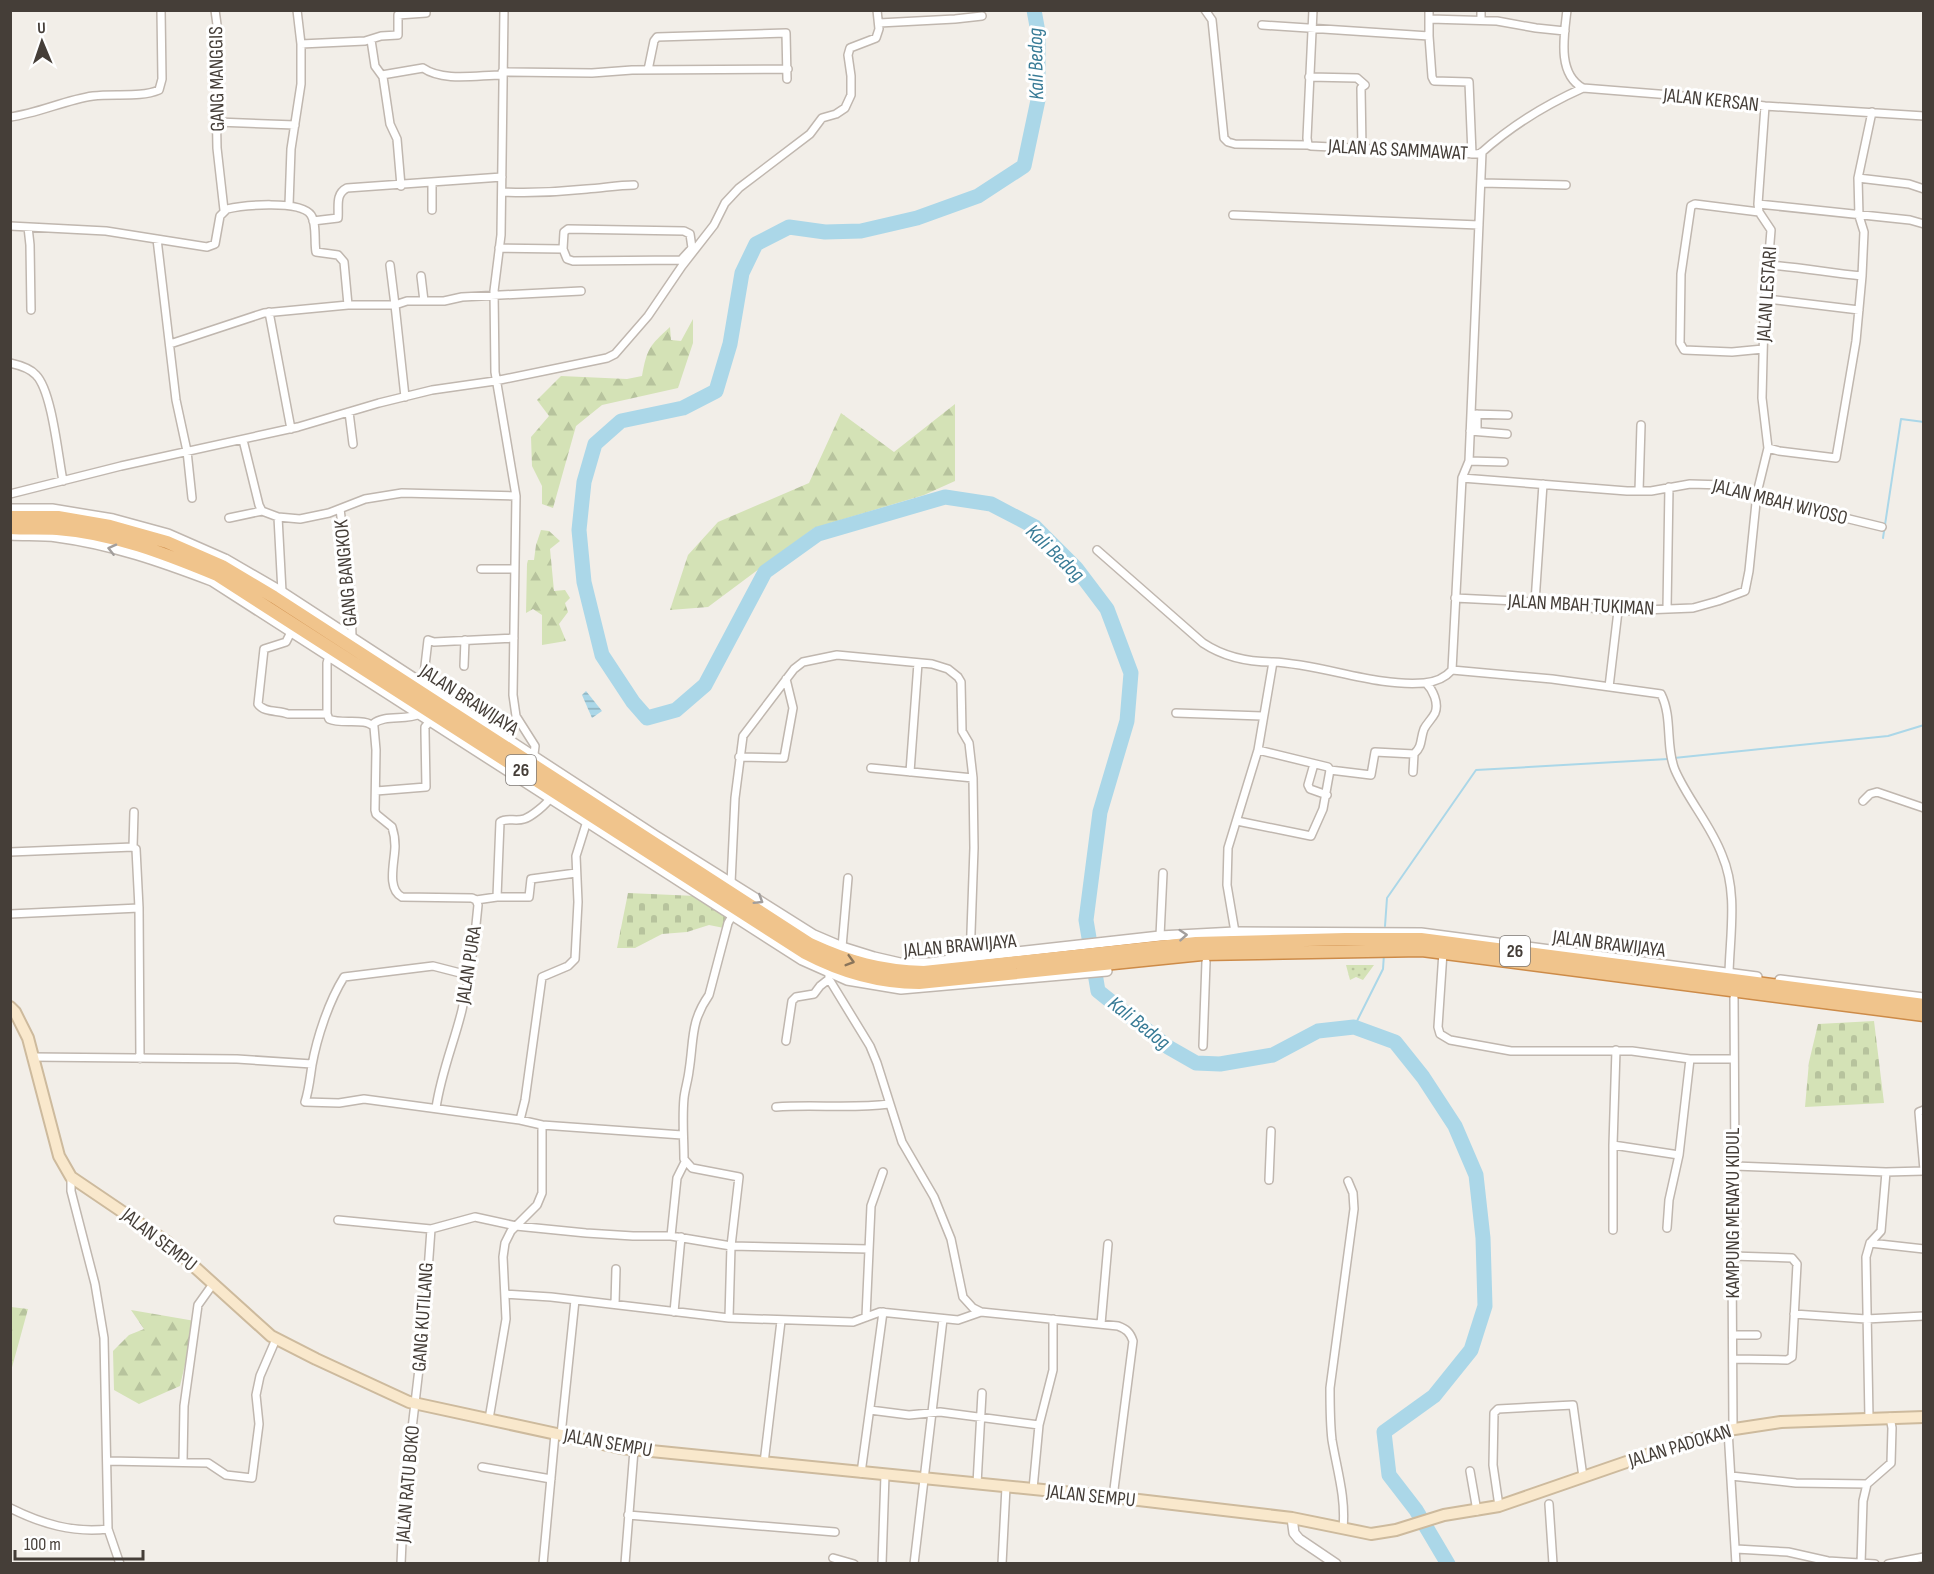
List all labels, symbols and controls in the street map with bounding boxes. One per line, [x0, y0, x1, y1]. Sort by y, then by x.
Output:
north arrow [12, 12, 72, 72]
text: U [37, 19, 46, 38]
street label: GANG MANGGIS [204, 26, 230, 132]
water label: Kali Bedog [1023, 27, 1049, 100]
street label: JALAN KERSAN [1661, 83, 1760, 117]
street label: JALAN AS SAMMAWAT [1327, 134, 1468, 166]
street label: JALAN LESTARI [1752, 246, 1782, 343]
street label: JALAN MBAH WIYOSO [1709, 473, 1850, 530]
street label: GANG BANGKOK [329, 518, 363, 628]
water label: Kali Bedog [1020, 519, 1090, 587]
one-way arrow [108, 543, 118, 556]
street label: JALAN MBAH TUKIMAN [1506, 589, 1655, 621]
street label: JALAN BRAWIJAYA [414, 659, 523, 741]
road number: 26 [506, 755, 536, 785]
one-way arrow [753, 893, 763, 905]
street label: JALAN PURA [451, 924, 487, 1006]
street label: JALAN BRAWIJAYA [1550, 925, 1667, 963]
street label: JALAN BRAWIJAYA [902, 929, 1018, 963]
one-way arrow [1179, 929, 1188, 942]
road number: 26 [1500, 936, 1530, 966]
one-way arrow [845, 953, 855, 966]
water label: Kali Bedog [1103, 991, 1175, 1055]
street label: KAMPUNG MENAYU KIDUL [1721, 1127, 1745, 1298]
street label: JALAN SEMPU [116, 1202, 202, 1277]
street label: GANG KUTILANG [407, 1262, 439, 1372]
street label: JALAN PADOKAN [1625, 1419, 1734, 1473]
street label: JALAN SEMPU [561, 1423, 654, 1463]
street label: JALAN RATU BOKO [391, 1424, 425, 1545]
street label: JALAN SEMPU [1044, 1479, 1137, 1513]
scale bar [15, 1523, 142, 1561]
text: 100 m [24, 1534, 61, 1555]

